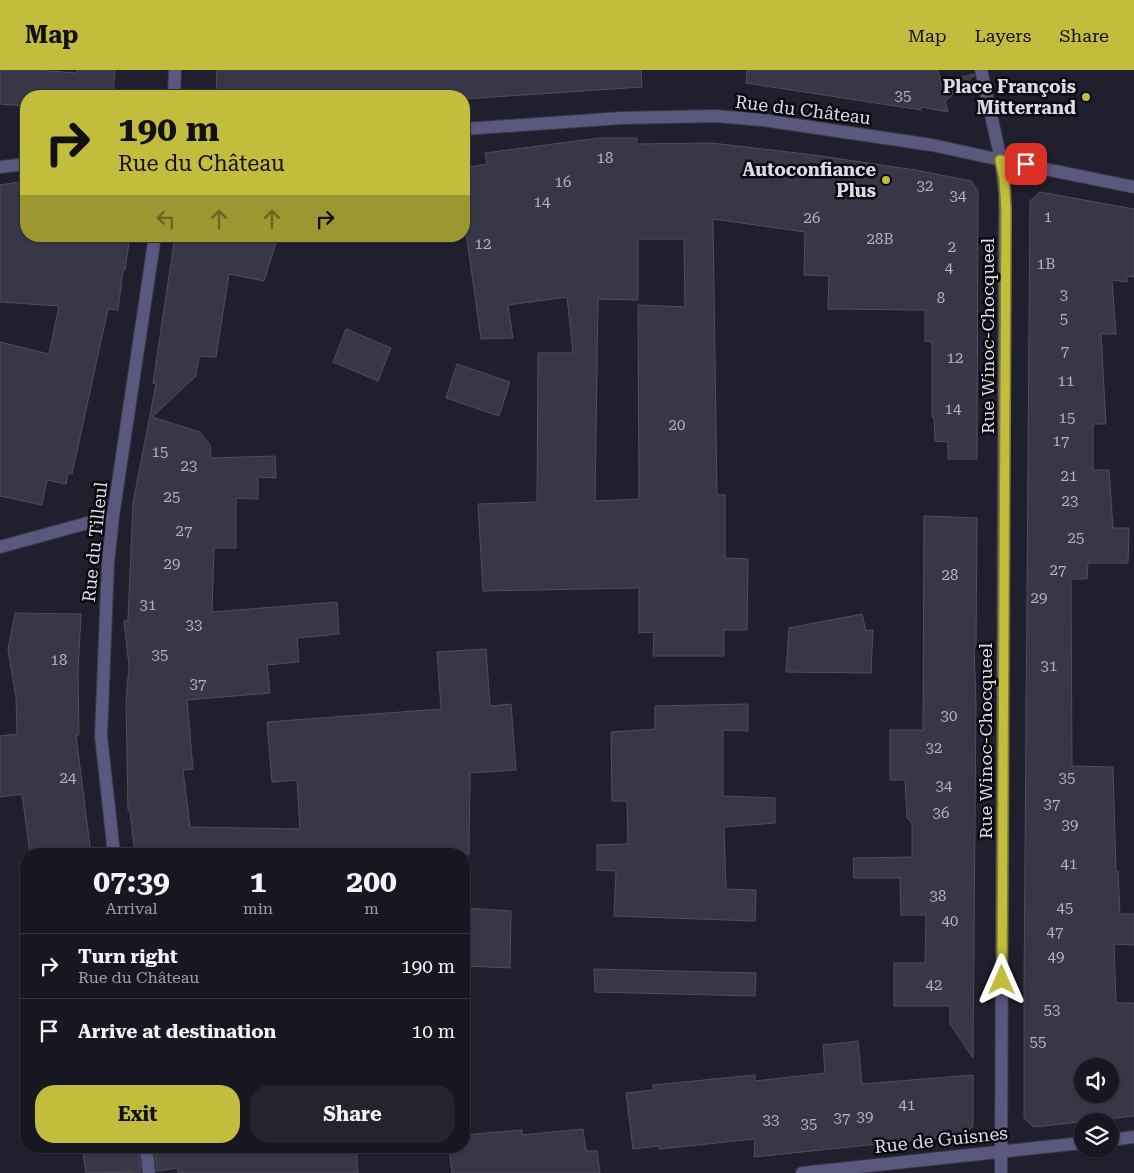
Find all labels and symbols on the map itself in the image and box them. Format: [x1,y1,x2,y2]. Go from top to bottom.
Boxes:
place label: Place François Mitterrand [943,76,1076,118]
house number: 35 [895,87,911,105]
street label: Rue du Château [734,91,872,128]
marker: Place François Mitterrand [1080,91,1092,103]
pin [1005,143,1047,185]
house number: 18 [597,149,613,167]
place label: Autoconfiance Plus [743,159,876,201]
house number: 16 [555,173,571,191]
marker: Autoconfiance Plus [880,174,892,186]
house number: 32 [917,177,933,195]
house number: 34 [950,187,967,205]
house number: 14 [534,193,551,211]
house number: 1 [1044,208,1052,226]
house number: 26 [804,209,820,227]
house number: 28B [867,230,893,248]
house number: 12 [475,235,491,253]
house number: 2 [948,238,956,256]
street label: Rue Winoc-Chocqueel [977,238,998,434]
house number: 1B [1037,255,1055,273]
house number: 4 [945,259,954,277]
house number: 3 [1060,286,1068,304]
house number: 8 [937,289,945,307]
house number: 5 [1060,310,1068,328]
house number: 7 [1061,342,1069,360]
house number: 12 [947,349,963,367]
house number: 11 [1058,372,1074,390]
house number: 14 [945,400,962,418]
house number: 15 [1059,409,1075,427]
house number: 20 [669,416,685,434]
house number: 17 [1053,432,1069,450]
house number: 15 [152,443,168,461]
house number: 23 [181,457,197,475]
house number: 21 [1061,467,1077,485]
street label: Rue du Tilleul [78,480,111,603]
house number: 25 [164,488,180,506]
house number: 23 [1062,492,1078,510]
house number: 27 [176,522,192,540]
house number: 25 [1068,529,1084,547]
house number: 29 [164,555,180,573]
house number: 27 [1050,561,1066,579]
house number: 28 [942,566,958,584]
house number: 29 [1031,589,1047,607]
house number: 31 [140,596,156,614]
house number: 33 [186,616,202,634]
street label: Rue Winoc-Chocqueel [975,643,996,839]
house number: 35 [152,646,168,664]
house number: 18 [51,651,67,669]
house number: 31 [1041,657,1057,675]
house number: 37 [190,675,206,693]
house number: 30 [941,707,957,725]
house number: 32 [926,739,942,757]
house number: 24 [60,769,77,787]
house number: 35 [1059,769,1075,787]
house number: 34 [936,777,953,795]
house number: 37 [1044,795,1060,813]
house number: 36 [933,804,949,822]
house number: 39 [1062,816,1078,834]
house number: 41 [1061,855,1077,873]
house number: 38 [930,887,946,905]
house number: 45 [1057,899,1073,917]
house number: 40 [942,912,958,930]
house number: 47 [1047,923,1063,941]
house number: 49 [1048,948,1064,966]
position arrow [975,953,1027,1005]
house number: 42 [926,976,942,994]
house number: 53 [1044,1001,1060,1019]
house number: 55 [1030,1033,1046,1051]
house number: 41 [899,1096,915,1114]
house number: 39 [857,1108,873,1126]
house number: 37 [834,1109,850,1127]
house number: 33 [763,1111,779,1129]
house number: 35 [801,1115,817,1133]
street label: Rue de Guisnes [873,1122,1009,1157]

